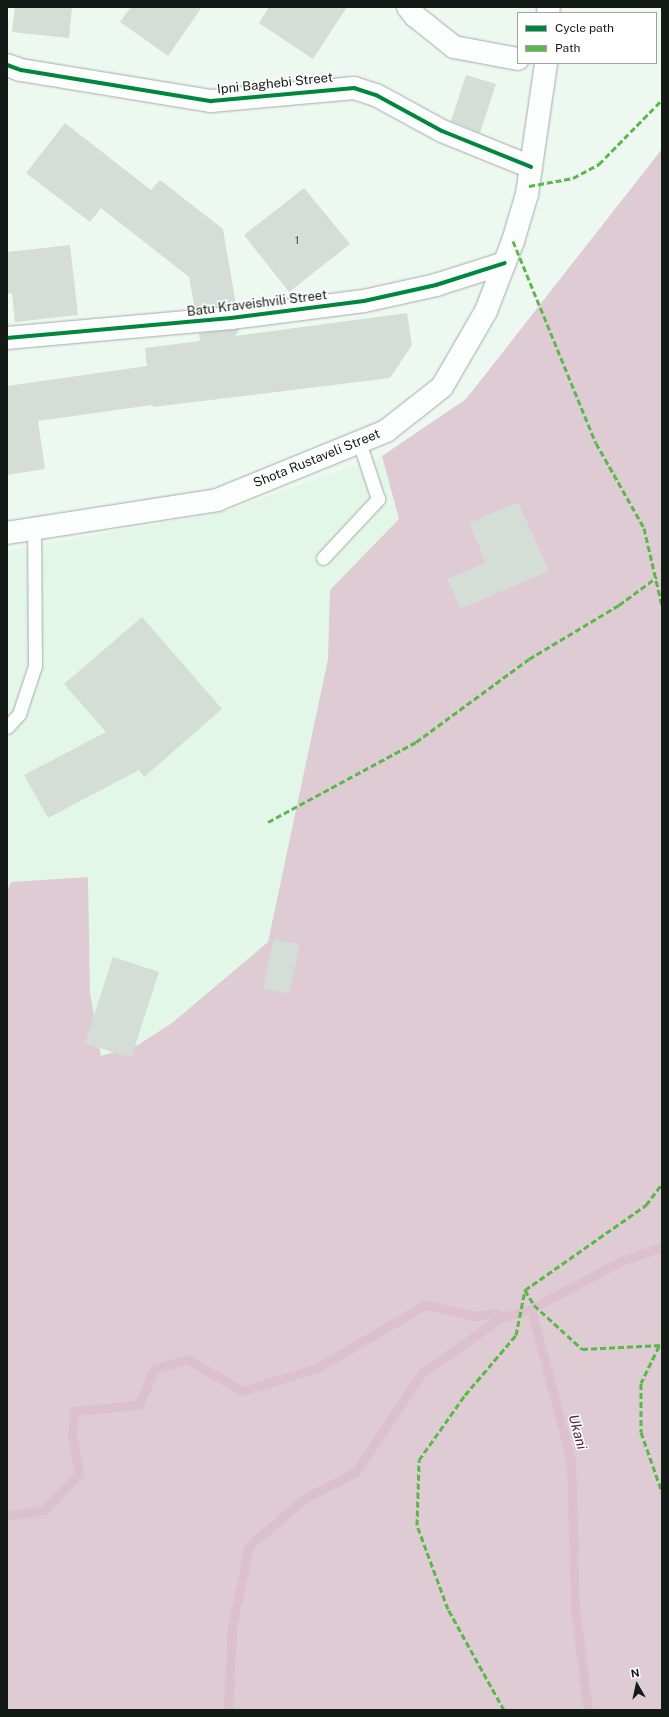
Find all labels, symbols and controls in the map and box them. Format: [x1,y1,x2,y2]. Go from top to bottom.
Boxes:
legend [517,12,657,64]
text: Cycle path [555,21,614,35]
text: Path [555,41,581,55]
street label: Ipni Baghebi Street [216,70,334,98]
house number: 1 [295,233,299,247]
street label: Batu Kraveishvili Street [186,288,328,320]
street label: Shota Rustaveli Street [251,426,383,492]
water label: Ukani [565,1413,591,1451]
north arrow [617,1665,657,1705]
text: N [630,1667,640,1680]

